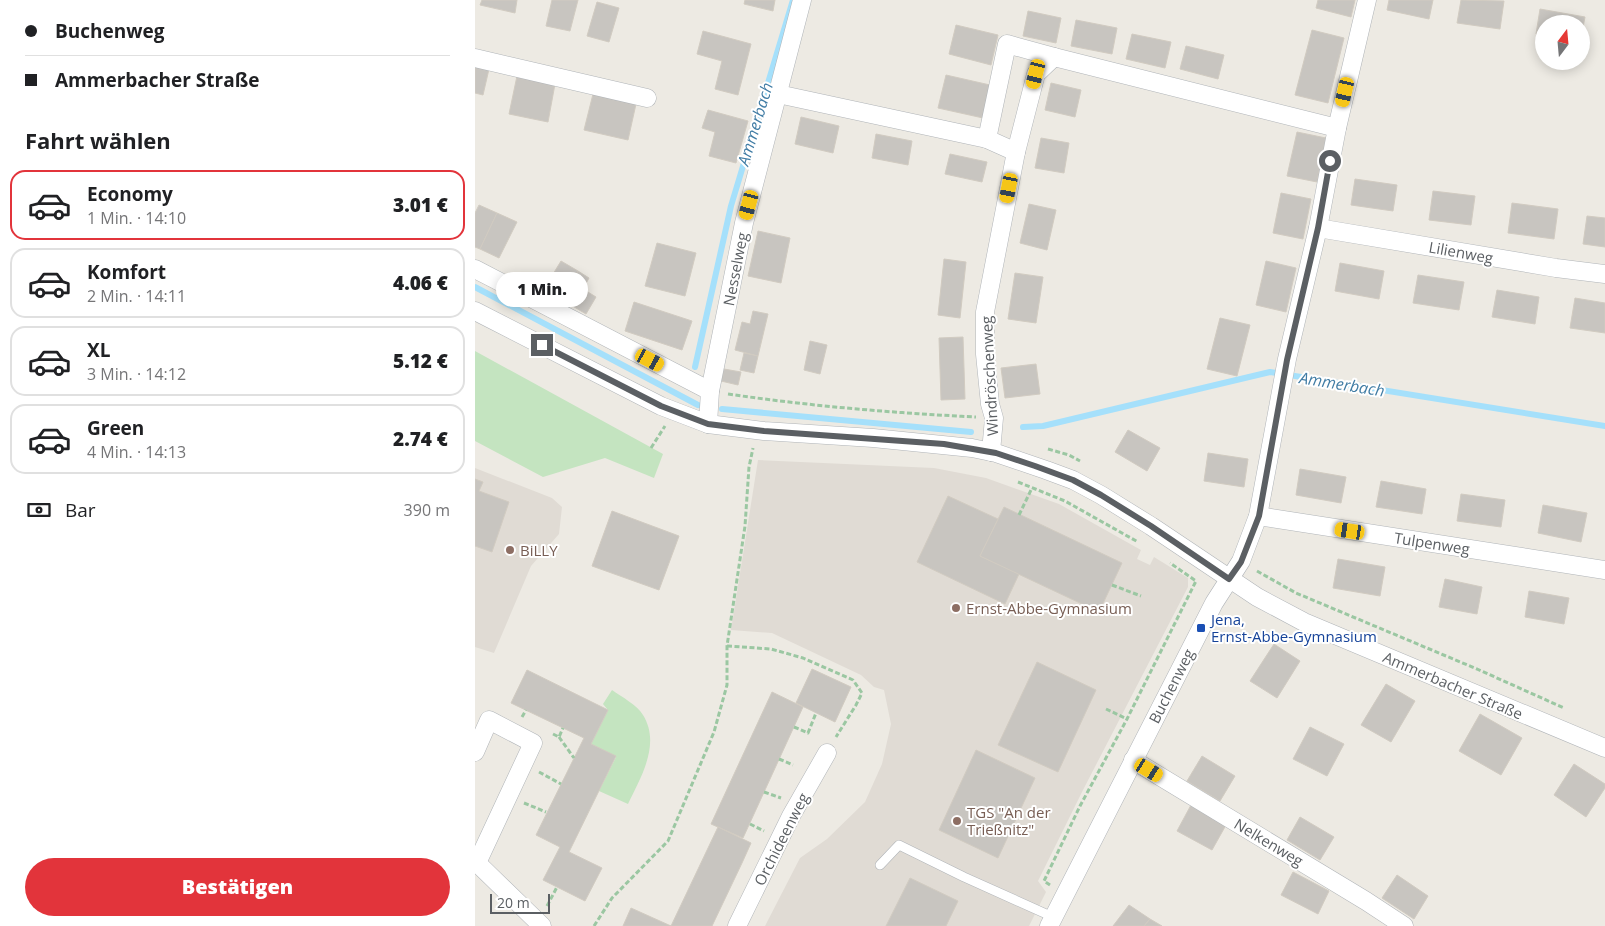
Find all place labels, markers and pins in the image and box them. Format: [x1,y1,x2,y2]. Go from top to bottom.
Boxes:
place label: BiLLY [520,540,558,560]
marker: BiLLY [504,544,516,556]
place label: Ernst-Abbe-Gymnasium [966,598,1132,618]
marker: Ernst-Abbe-Gymnasium [950,602,962,614]
place label: Jena, Ernst-Abbe-Gymnasium [1209,609,1377,646]
marker: Jena, Ernst-Abbe-Gymnasium [1195,622,1207,634]
place label: TGS "An der Trießnitz" [967,802,1051,839]
marker: TGS "An der Trießnitz" [951,815,963,827]

